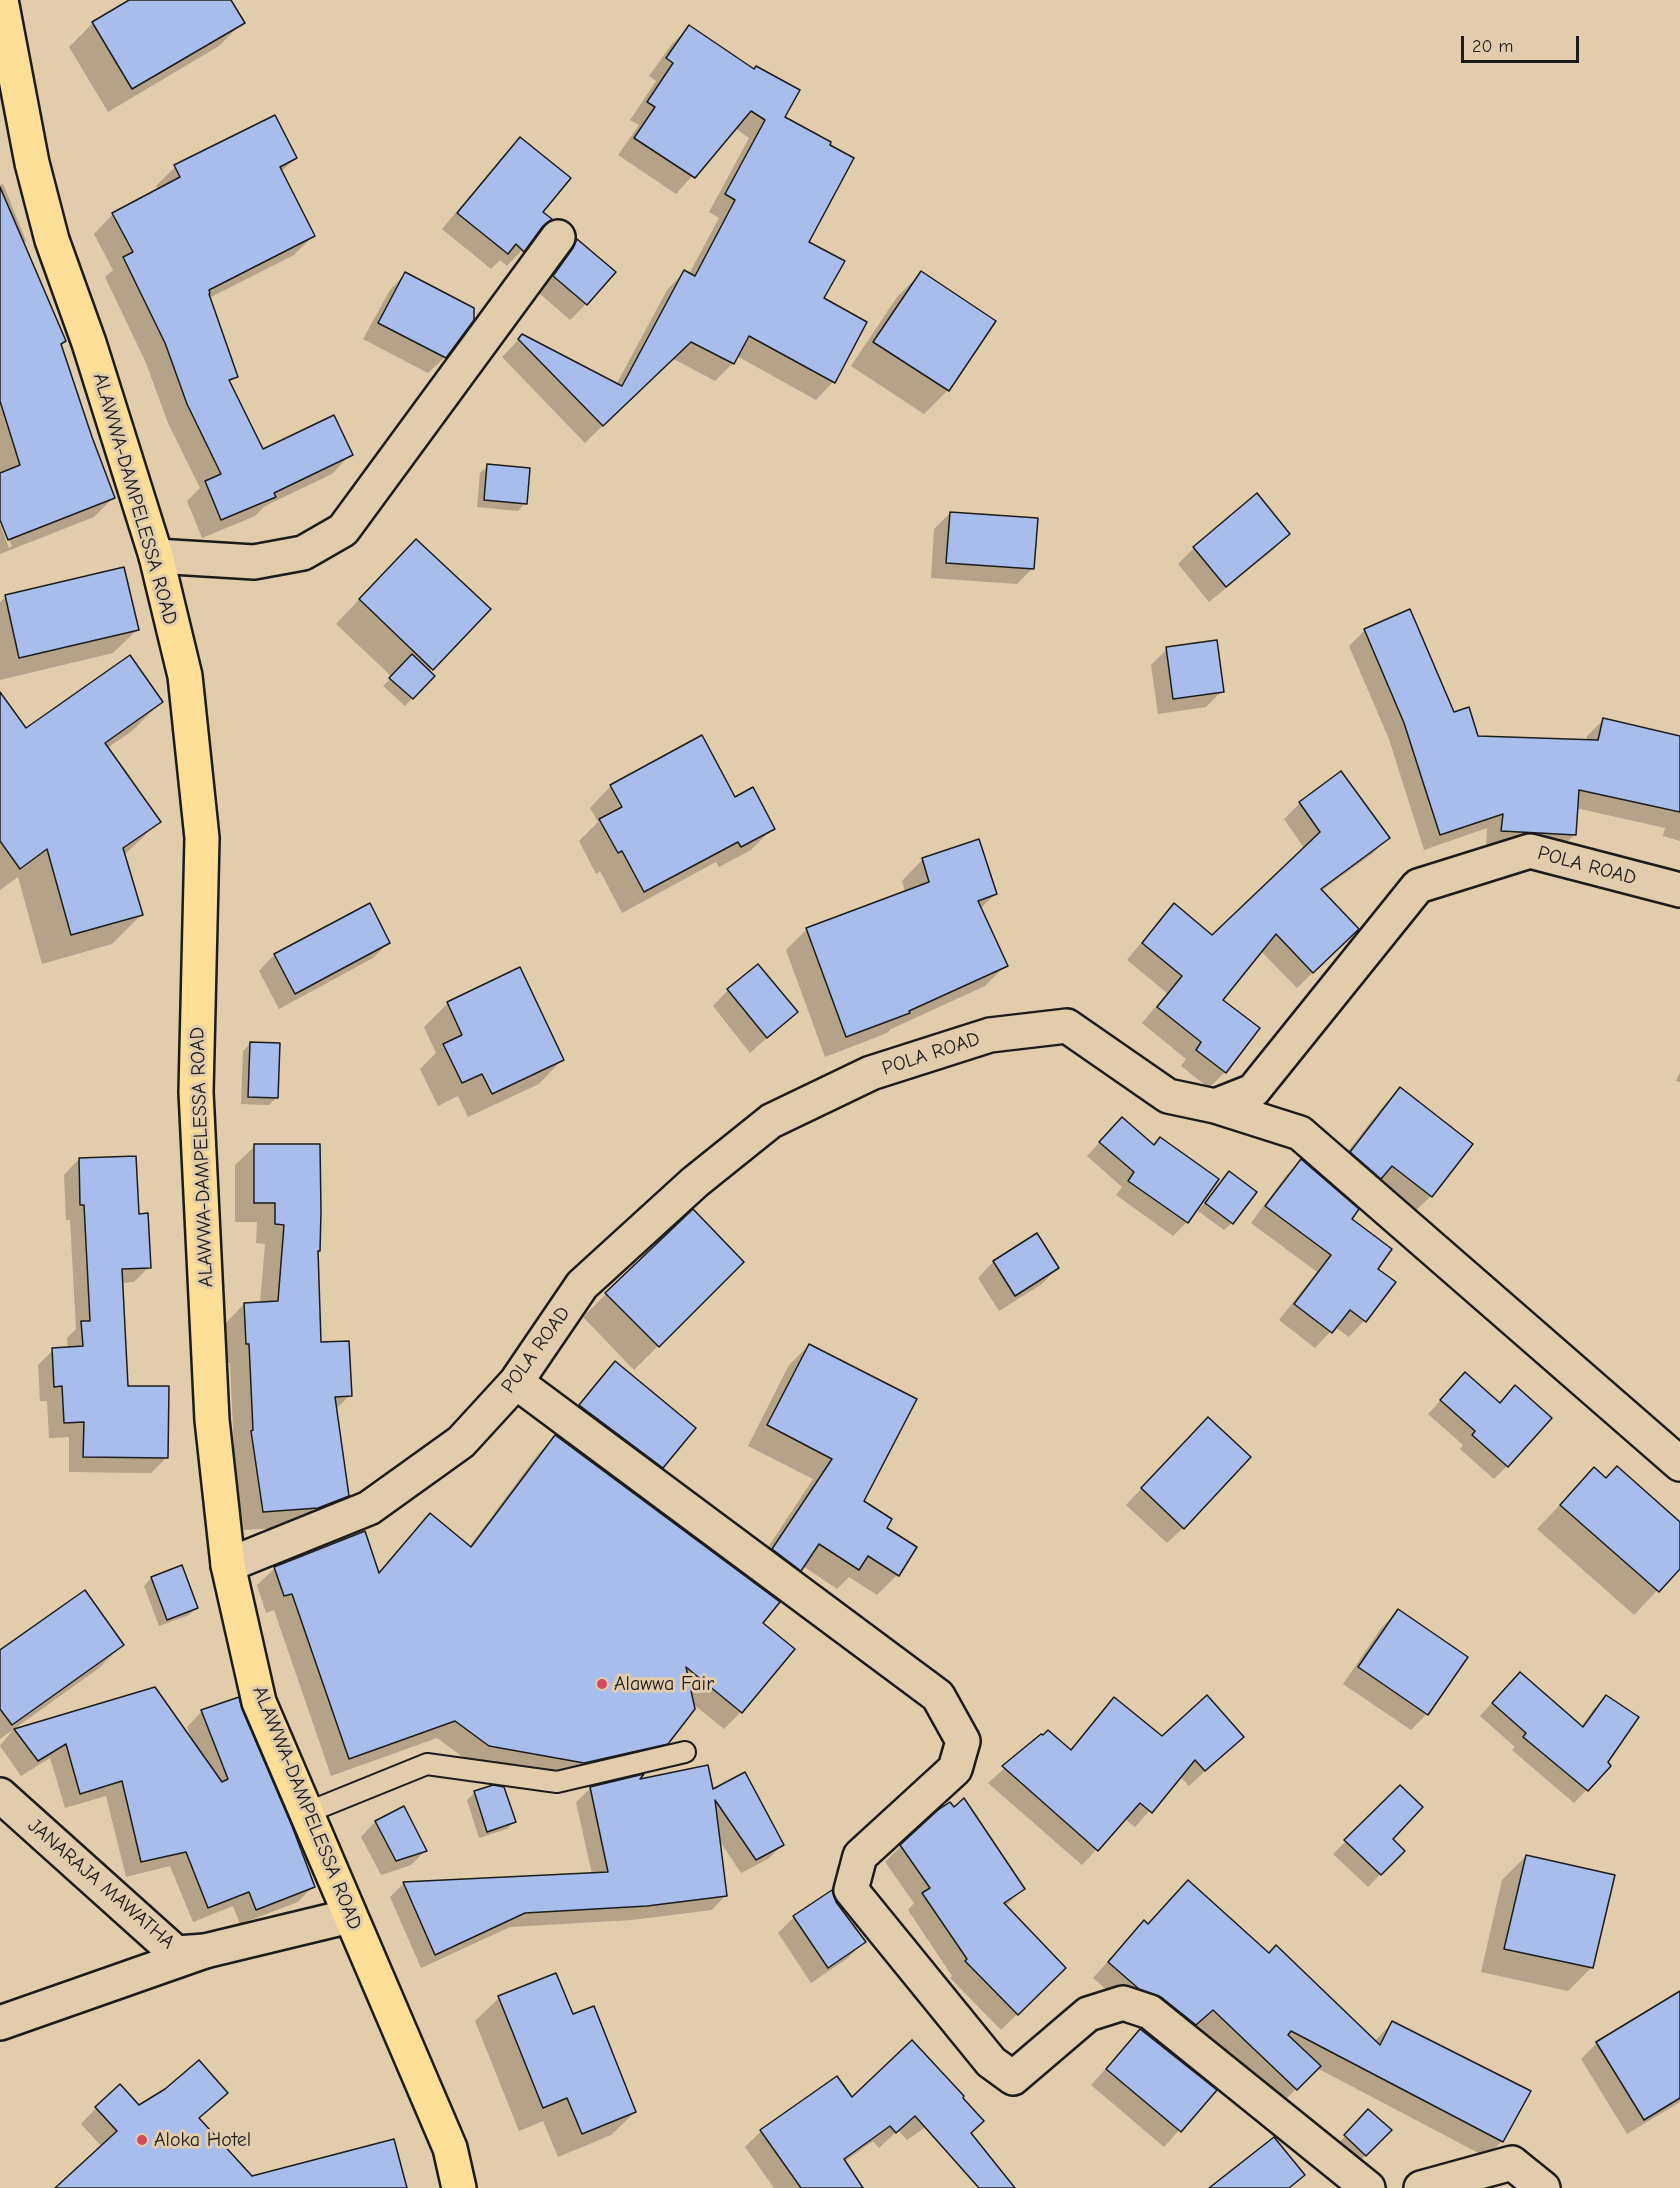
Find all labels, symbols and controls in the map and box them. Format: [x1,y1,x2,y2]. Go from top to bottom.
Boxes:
scale bar [1464,24,1582,62]
text: 20 m [1472,36,1513,57]
street label: ALAWWA-DAMPELESSA ROAD [88,370,182,628]
street label: POLA ROAD [1535,841,1639,891]
street label: ALAWWA-DAMPELESSA ROAD [185,1026,219,1288]
street label: POLA ROAD [879,1027,983,1081]
street label: POLA ROAD [497,1302,575,1398]
place label: Alawwa Fair [614,1672,714,1696]
marker: Alawwa Fair [595,1677,609,1691]
street label: ALAWWA-DAMPELESSA ROAD [247,1683,367,1933]
street label: JANARAJA MAWATHA [23,1814,179,1954]
place label: Aloka Hotel [154,2128,251,2152]
marker: Aloka Hotel [135,2133,149,2147]

